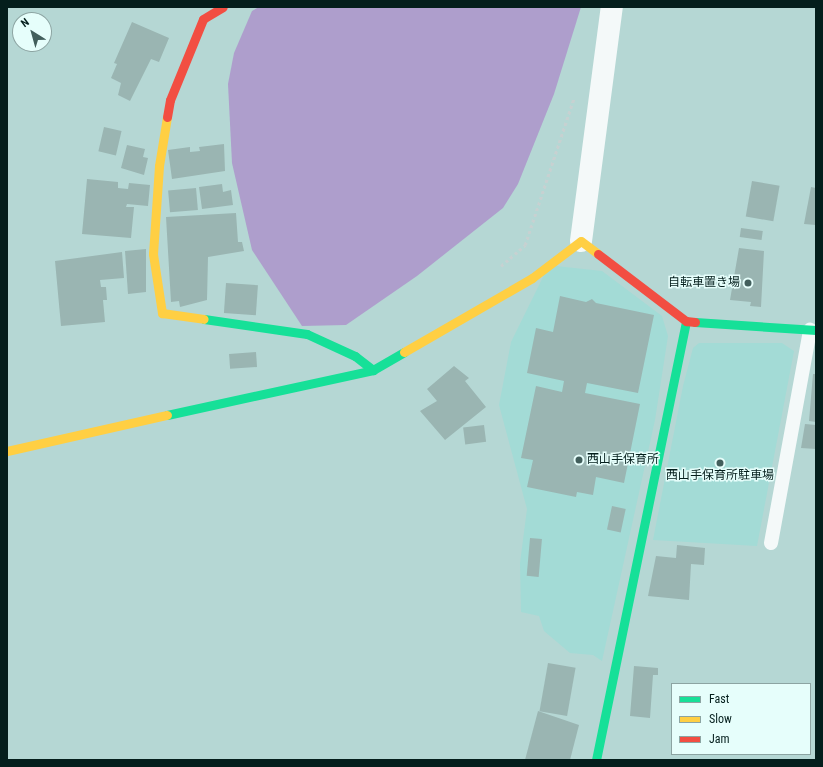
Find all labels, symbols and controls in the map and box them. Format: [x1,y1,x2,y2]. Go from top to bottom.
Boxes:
north arrow [12,12,52,52]
text: N [18,16,32,30]
place label: 自転車置き場 [668,276,740,290]
marker: 自転車置き場 [743,278,753,288]
place label: 西山手保育所 [587,453,659,467]
marker: 西山手保育所 [574,455,584,465]
marker: 西山手保育所駐車場 [715,458,725,468]
place label: 西山手保育所駐車場 [666,469,774,483]
legend [671,683,811,755]
text: Fast [709,692,729,706]
text: Slow [709,712,732,726]
text: Jam [709,732,730,746]

